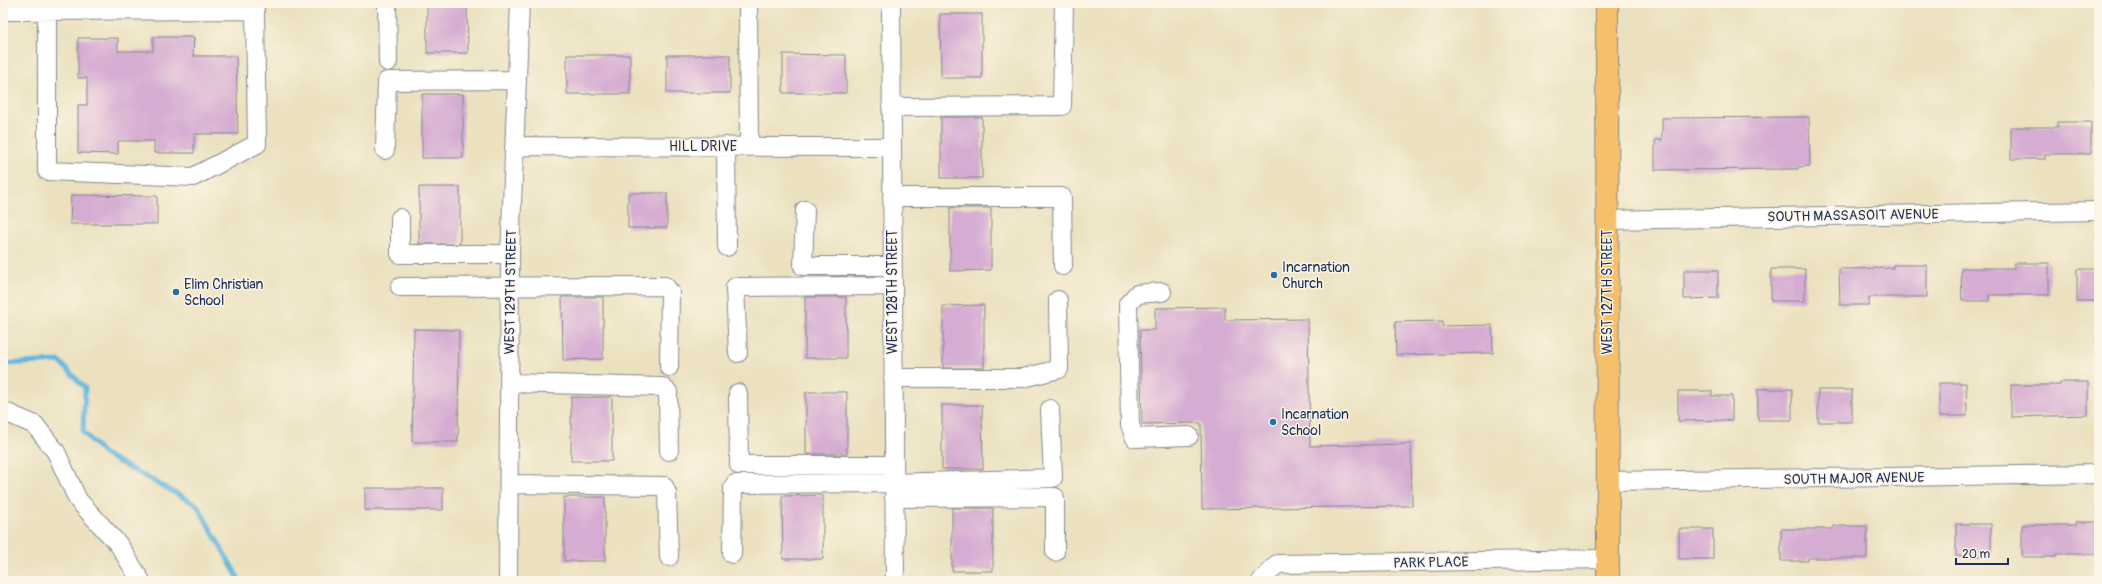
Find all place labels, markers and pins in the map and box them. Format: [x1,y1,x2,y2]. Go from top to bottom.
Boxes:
place label: Incarnation Church [1282,259,1350,292]
marker: Incarnation Church [1269,270,1279,280]
place label: Elim Christian School [184,276,263,309]
marker: Elim Christian School [171,287,181,297]
place label: Incarnation School [1281,406,1349,439]
marker: Incarnation School [1268,417,1278,427]

